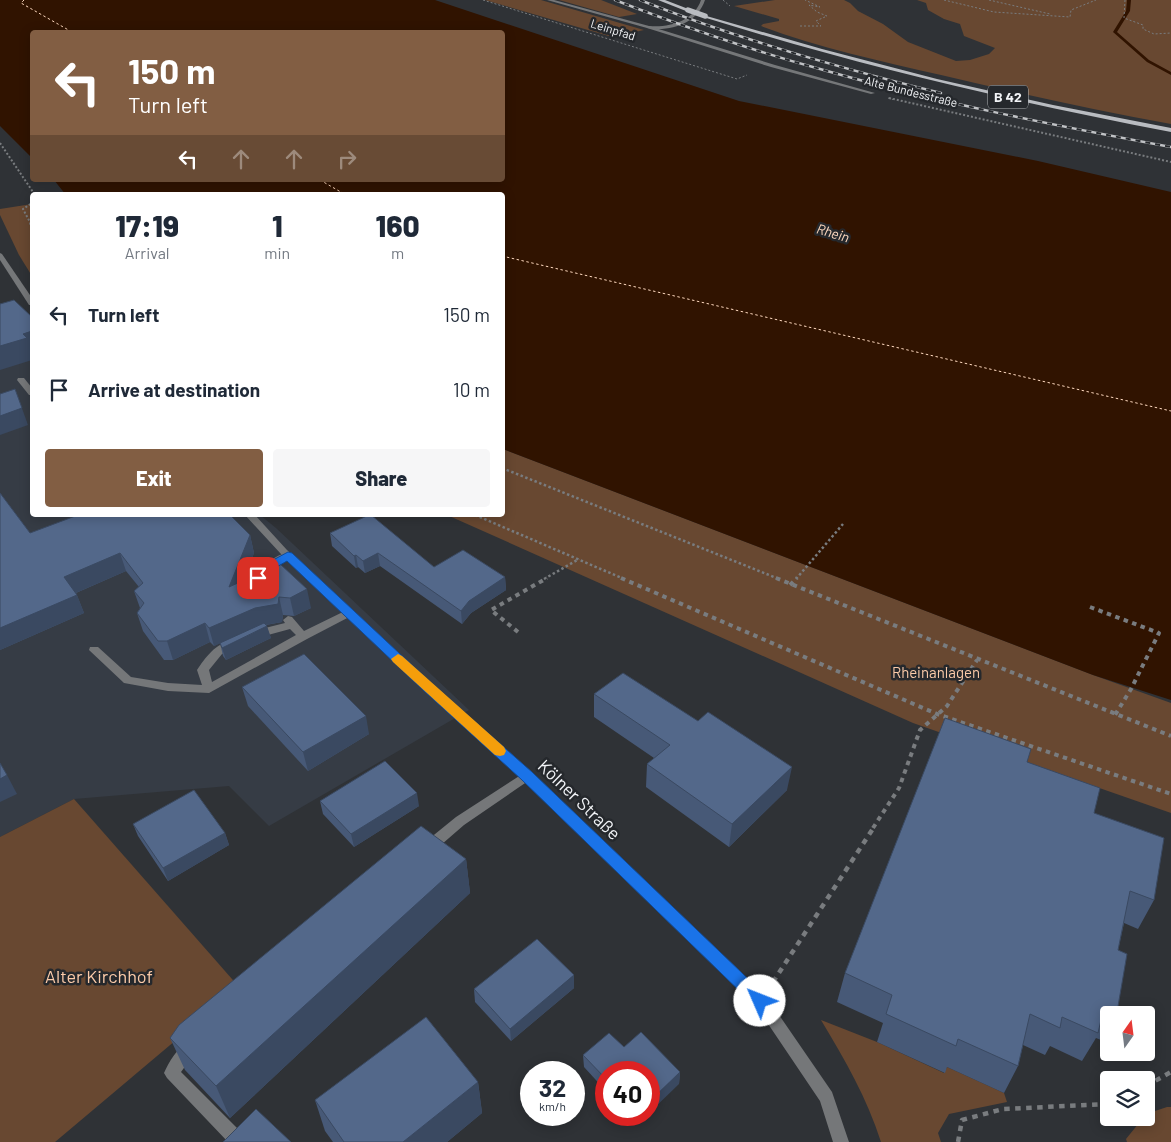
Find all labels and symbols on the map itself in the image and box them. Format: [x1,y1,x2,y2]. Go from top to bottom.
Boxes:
street label: Leinpfad [589,16,637,42]
street label: Alte Bundesstraße [863,73,959,109]
road number: B 42 [988,85,1028,108]
water label: Rhein [815,219,852,246]
pin [237,557,279,599]
park label: Rheinanlagen [892,663,980,681]
street label: Kölner Straße [534,754,626,844]
park label: Alter Kirchhof [45,965,153,987]
position arrow [733,974,785,1026]
north arrow [1100,1006,1155,1061]
speed limit sign: 40 [595,1061,660,1126]

